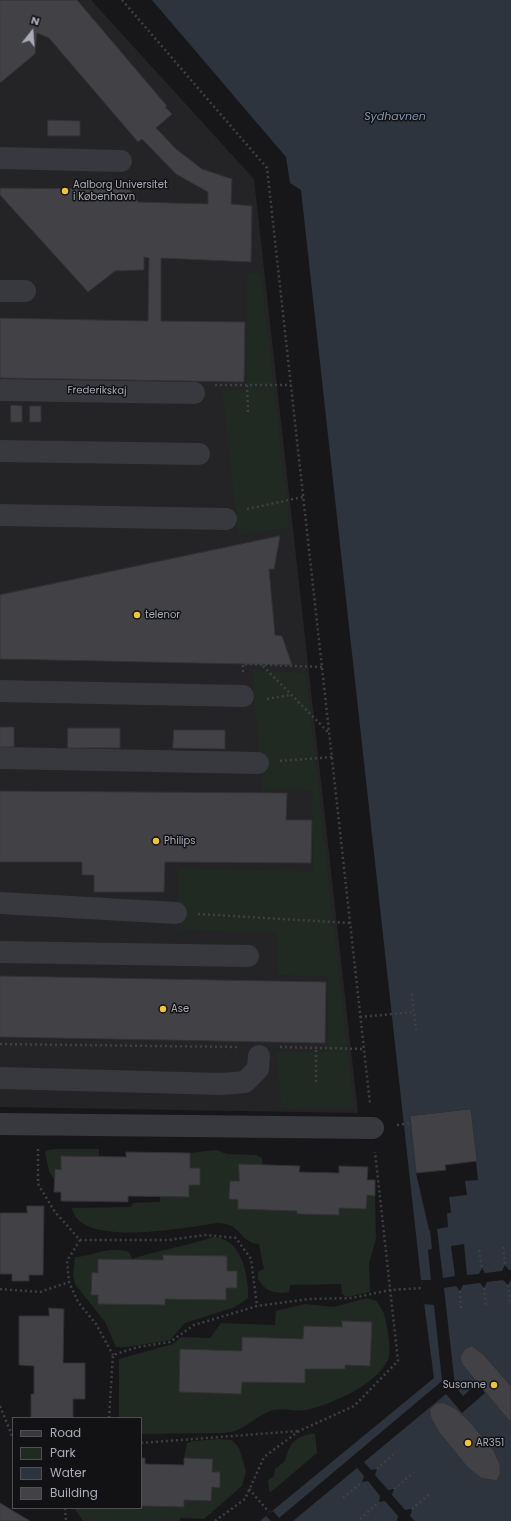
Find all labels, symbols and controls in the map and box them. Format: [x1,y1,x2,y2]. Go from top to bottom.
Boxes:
north arrow [12,12,52,52]
text: N [29,12,42,29]
water label: Sydhavnen [364,110,426,124]
place label: Aalborg Universitet i København [73,179,168,202]
marker: Aalborg Universitet i København [60,186,70,196]
street label: Frederikskaj [67,384,127,398]
place label: telenor [145,609,180,621]
marker: telenor [132,610,142,620]
place label: Philips [164,835,196,847]
marker: Philips [151,836,161,846]
place label: Ase [171,1003,189,1015]
marker: Ase [158,1004,168,1014]
place label: Susanne [443,1379,486,1391]
marker: Susanne [489,1380,499,1390]
legend [12,1417,142,1509]
text: Road [50,1424,81,1441]
place label: AR351 [476,1437,504,1449]
marker: AR351 [463,1438,473,1448]
text: Park [50,1444,76,1461]
text: Water [50,1464,86,1481]
text: Building [50,1484,98,1501]

